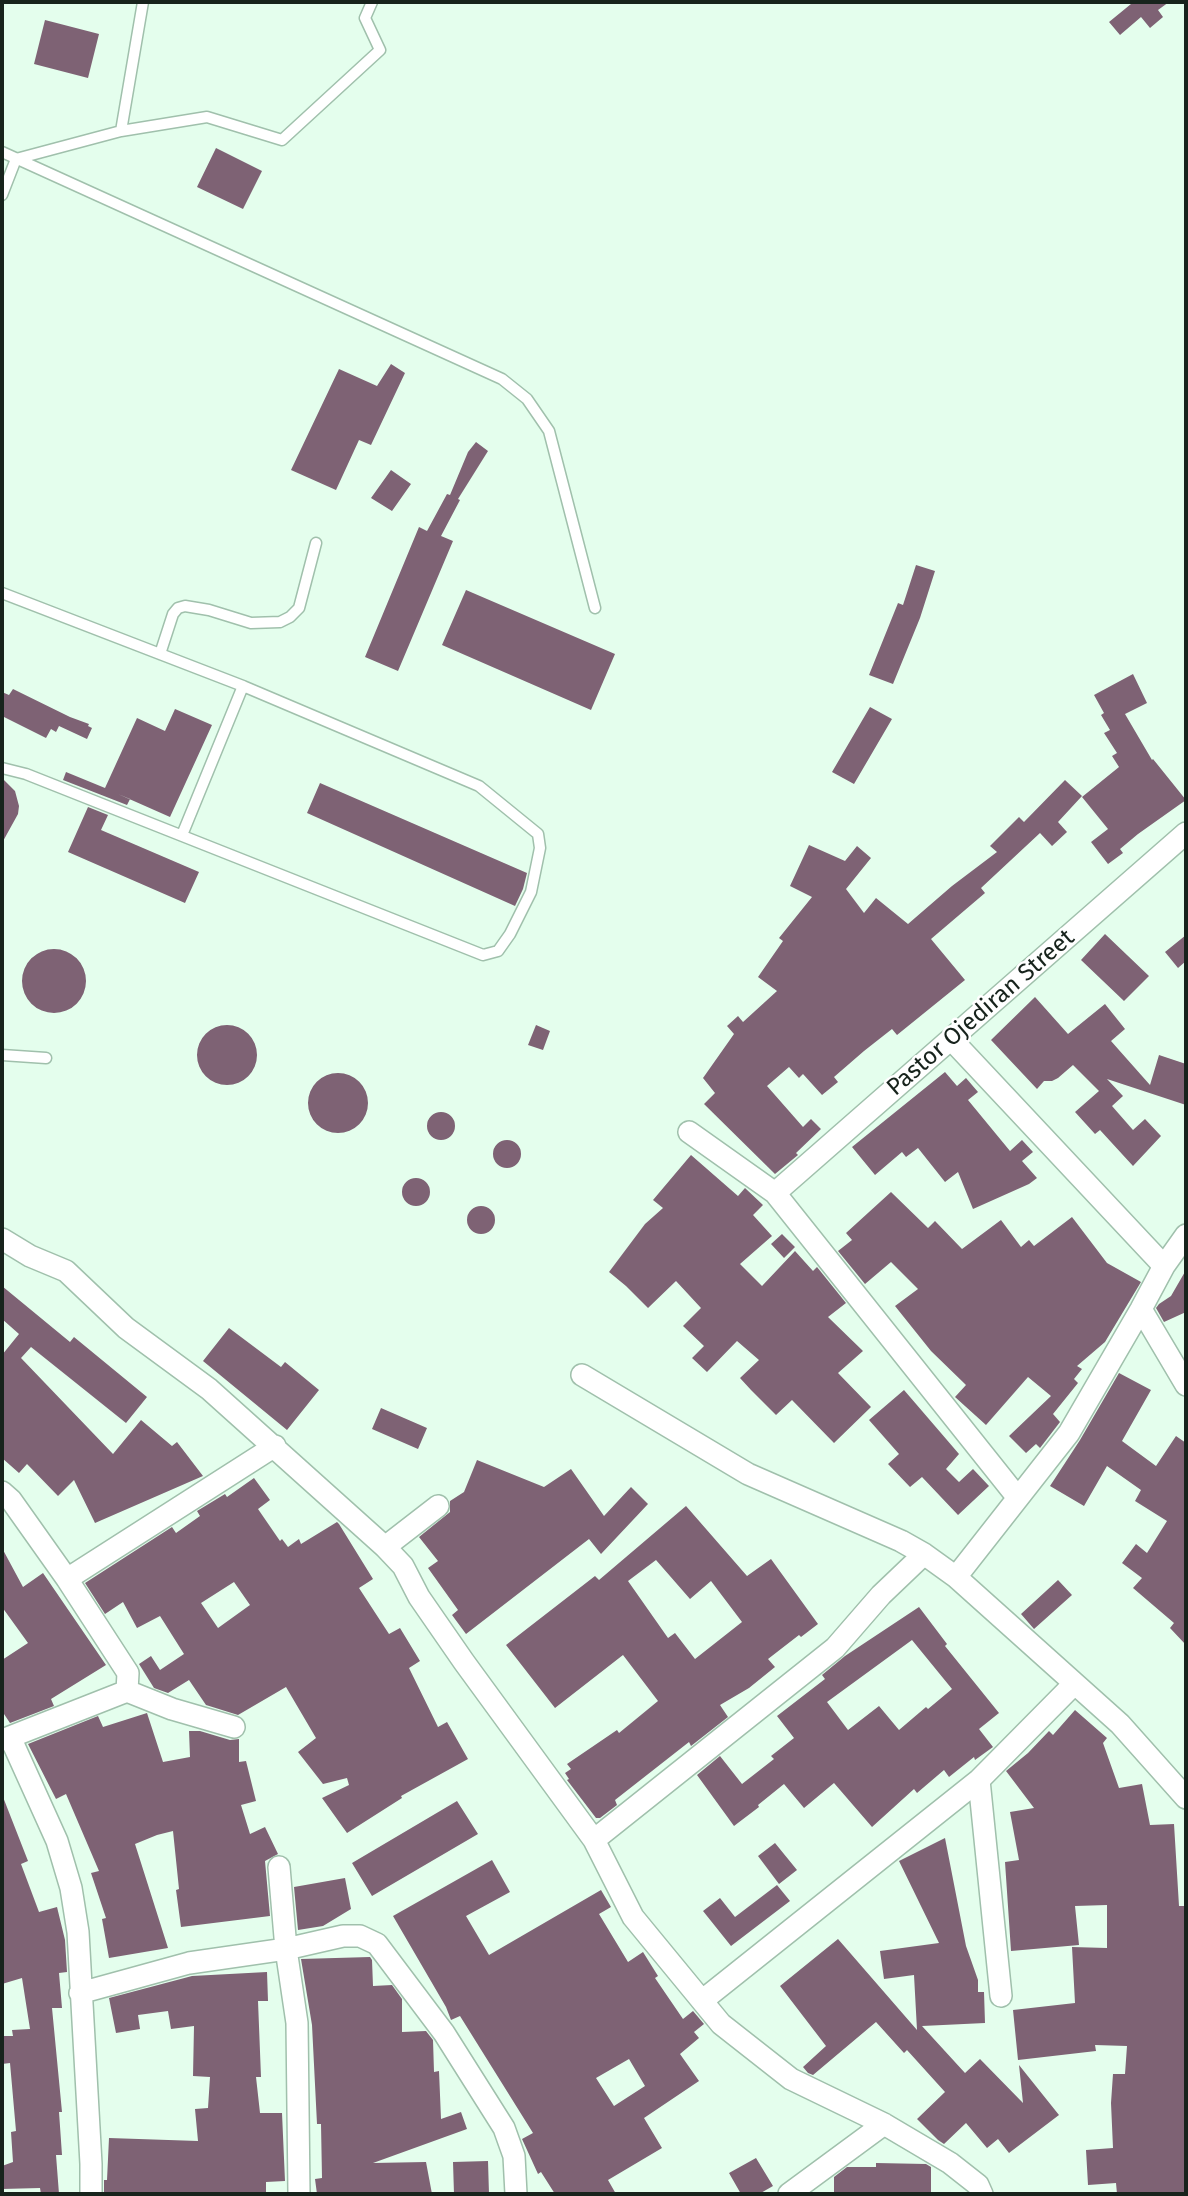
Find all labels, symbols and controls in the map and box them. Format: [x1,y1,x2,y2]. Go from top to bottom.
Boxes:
street label: Pastor Ojediran Street [881,924,1081,1102]

